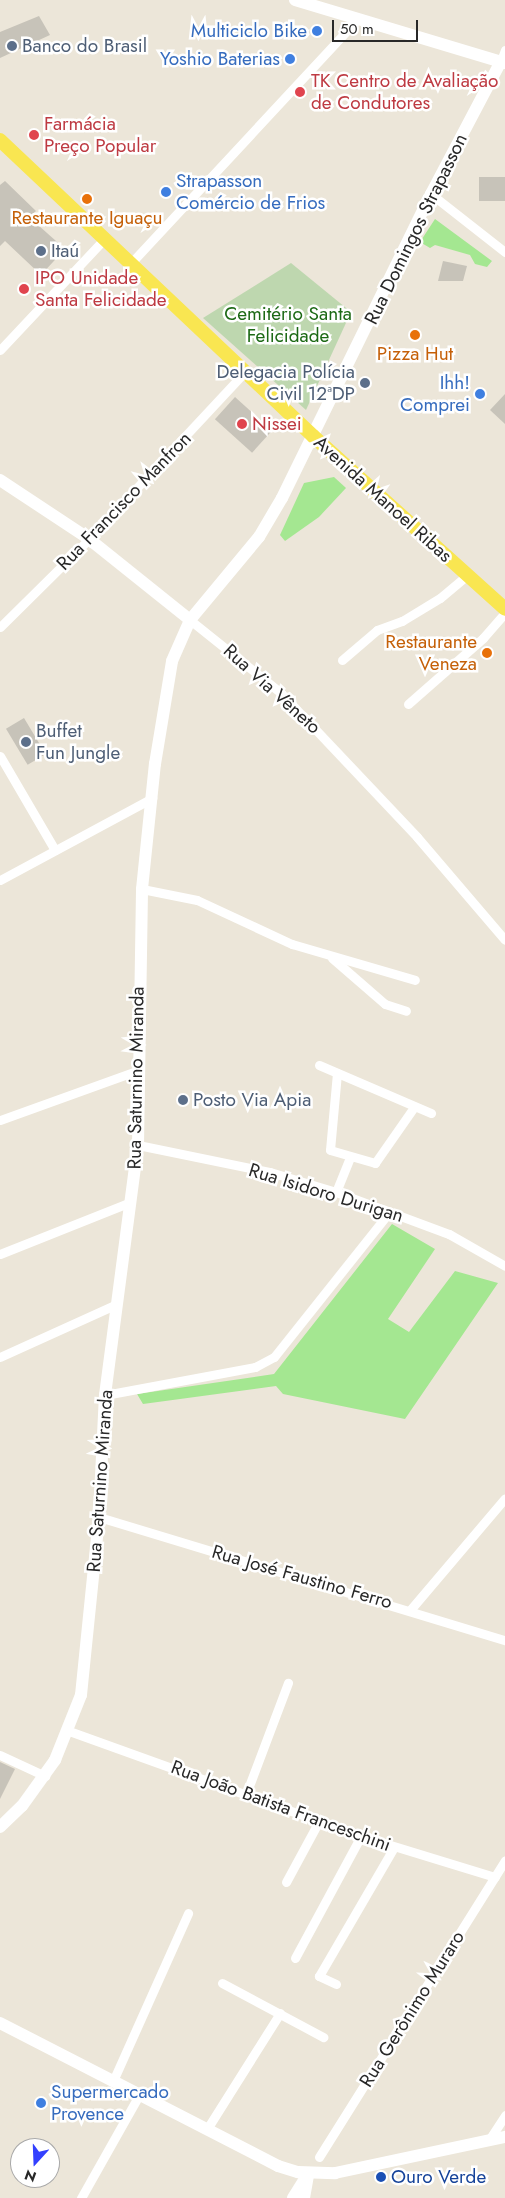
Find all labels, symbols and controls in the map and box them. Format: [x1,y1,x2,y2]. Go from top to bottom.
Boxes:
scale bar [335,10,421,42]
text: 50 m [340,18,374,40]
place label: Multiciclo Bike [191,20,307,42]
marker: Multiciclo Bike [311,25,323,37]
place label: Banco do Brasil [22,35,147,57]
marker: Banco do Brasil [6,40,18,52]
place label: Yoshio Baterias [160,48,280,70]
marker: Yoshio Baterias [284,53,296,65]
place label: TK Centro de Avaliação de Condutores [311,70,498,114]
marker: TK Centro de Avaliação de Condutores [293,85,307,99]
place label: Farmácia Preço Popular [44,113,156,157]
marker: Farmácia Preço Popular [28,129,40,141]
street label: Rua Domingos Strapasson [360,130,472,328]
place label: Strapasson Comércio de Frios [176,170,325,214]
marker: Strapasson Comércio de Frios [160,186,172,198]
marker: Restaurante Iguaçu [81,193,93,205]
place label: Restaurante Iguaçu [11,207,163,229]
place label: Itaú [51,240,79,262]
marker: Itaú [35,245,47,257]
place label: IPO Unidade Santa Felicidade [35,267,167,311]
marker: IPO Unidade Santa Felicidade [17,282,31,296]
park label: Cemitério Santa Felicidade [224,303,352,347]
marker: Pizza Hut [409,329,421,341]
place label: Pizza Hut [377,343,453,365]
place label: Delegacia Polícia Civil 12ªDP [217,361,355,405]
place label: Ihh! Comprei [400,372,470,416]
marker: Delegacia Polícia Civil 12ªDP [359,377,371,389]
marker: Ihh! Comprei [474,388,486,400]
place label: Nissei [252,413,302,435]
marker: Nissei [236,418,248,430]
street label: Rua Francisco Manfron [52,427,196,575]
street label: Avenida Manoel Ribas [309,431,457,567]
place label: Restaurante Veneza [385,631,477,675]
street label: Rua Via Vêneto [219,639,325,739]
marker: Restaurante Veneza [481,647,493,659]
place label: Buffet Fun Jungle [36,720,120,764]
marker: Buffet Fun Jungle [20,736,32,748]
street label: Rua Saturnino Miranda [123,986,149,1170]
place label: Posto Via Apia [193,1089,311,1111]
marker: Posto Via Apia [177,1094,189,1106]
street label: Rua Isidoro Durigan [246,1159,406,1227]
street label: Rua Saturnino Miranda [82,1389,118,1573]
street label: Rua José Faustino Ferro [209,1540,395,1614]
street label: Rua João Batista Franceschini [168,1756,394,1856]
street label: Rua Gerônimo Muraro [355,1927,469,2091]
place label: Supermercado Provence [51,2081,169,2125]
marker: Supermercado Provence [35,2097,47,2109]
north arrow [10,2138,60,2188]
text: N [22,2165,39,2187]
place label: Ouro Verde [391,2166,486,2188]
marker: Ouro Verde [375,2171,387,2183]

